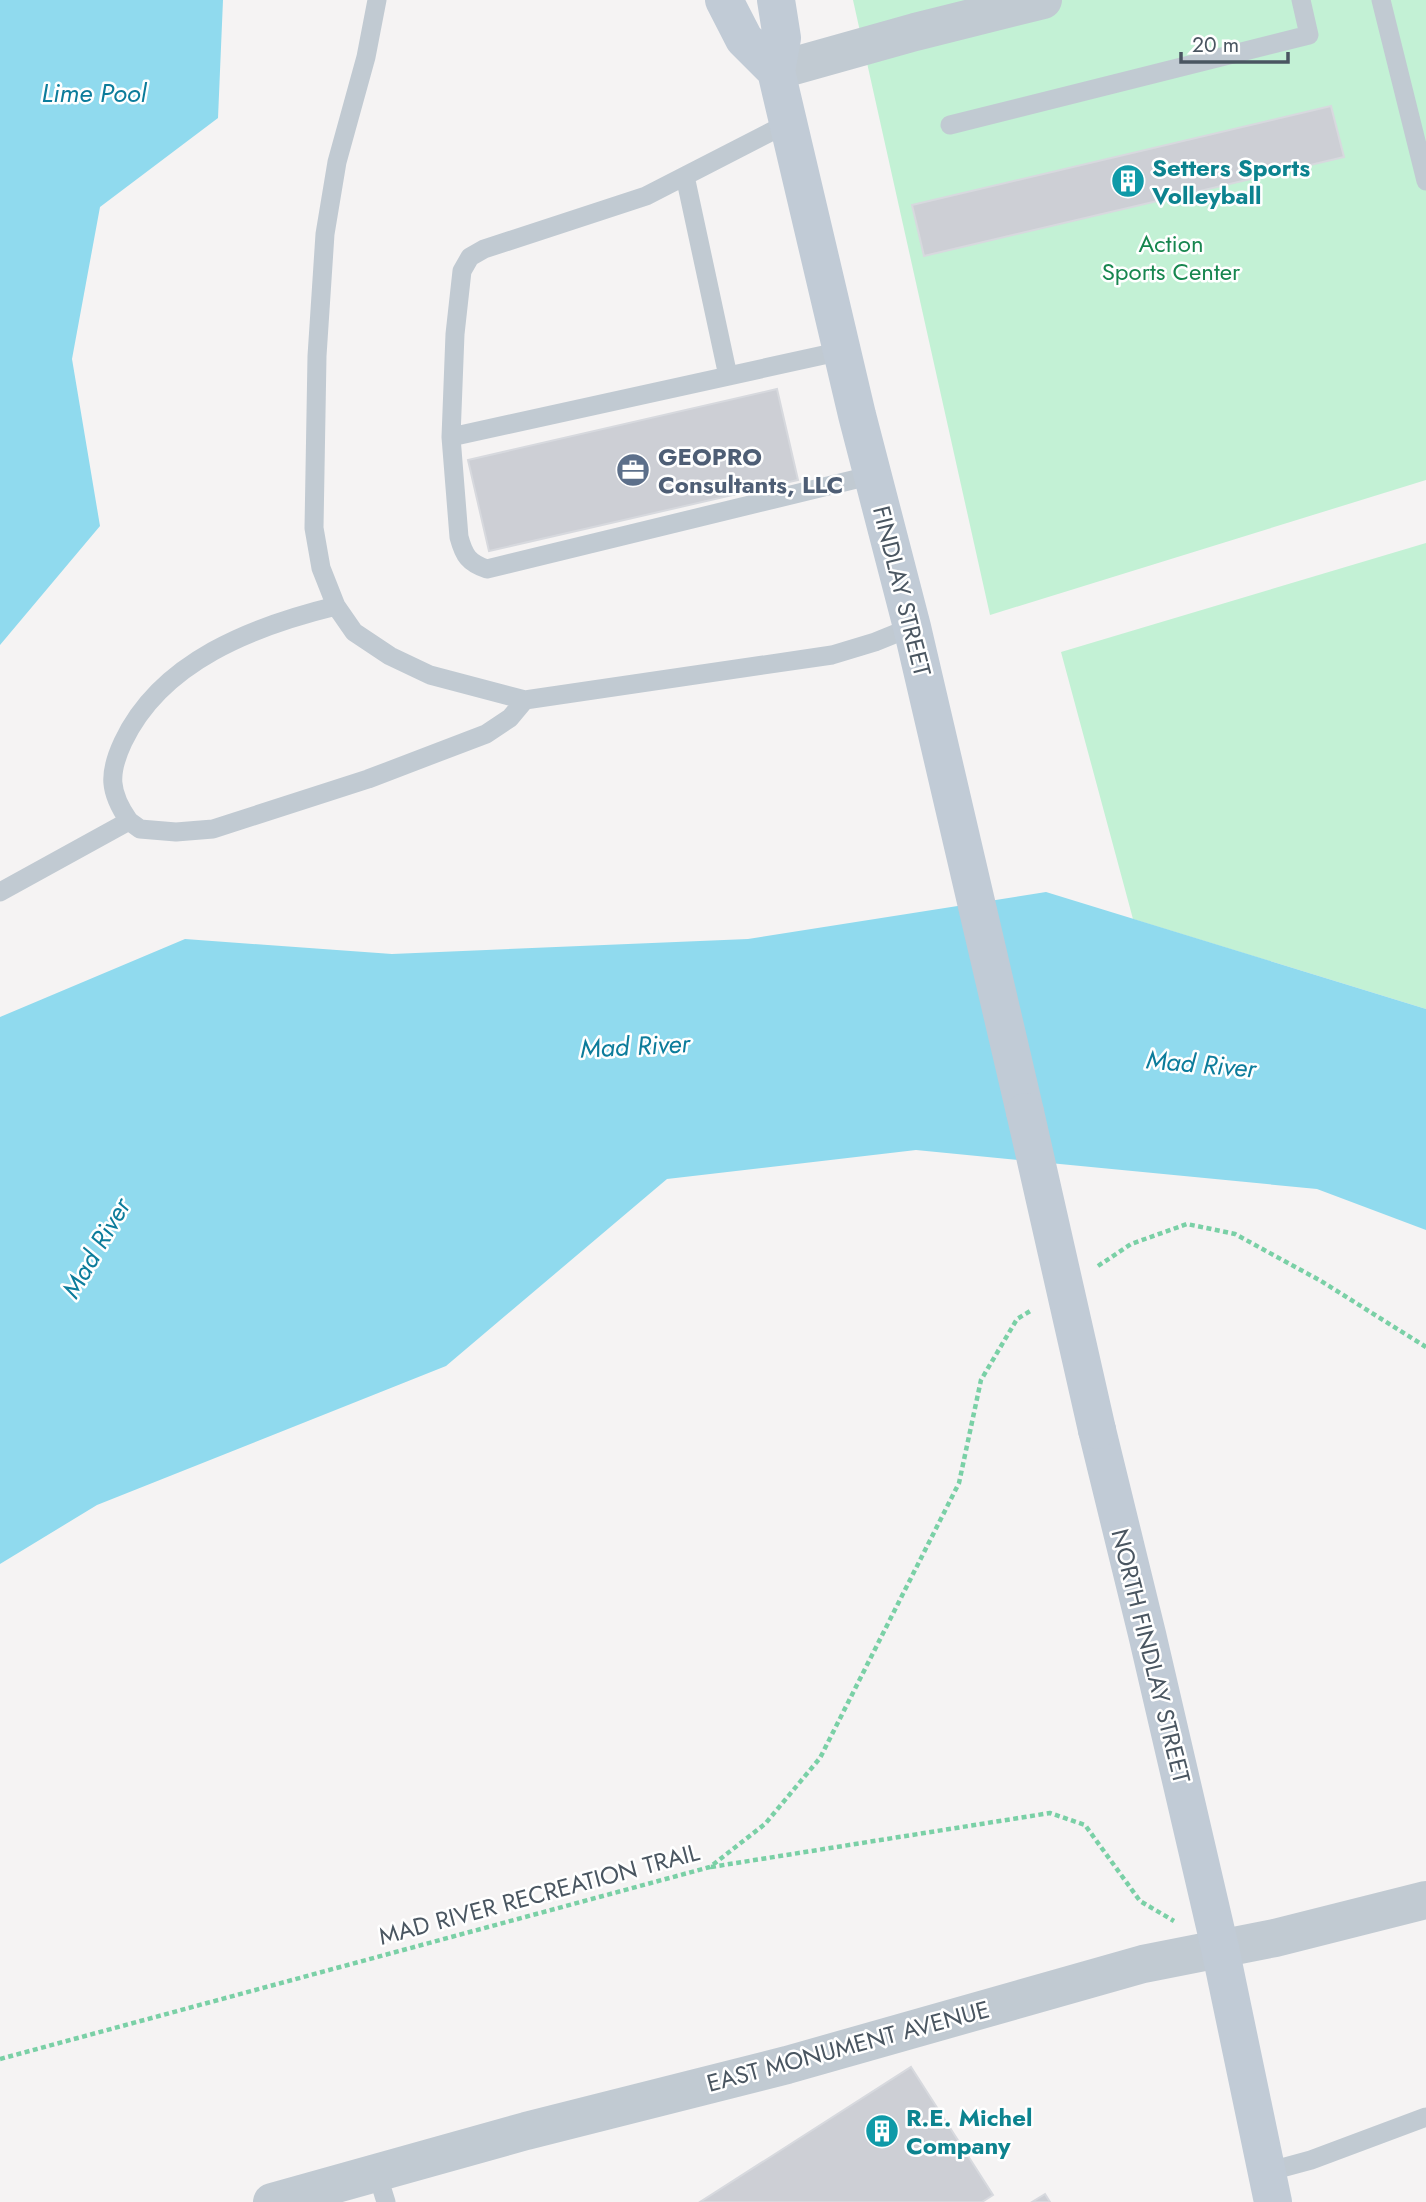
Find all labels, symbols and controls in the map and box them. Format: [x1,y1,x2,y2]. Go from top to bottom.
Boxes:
scale bar [1181,21,1288,65]
text: 20 m [1192,30,1239,60]
water label: Lime Pool [42,74,148,112]
place label: Setters Sports Volleyball [1151,150,1310,213]
building icon: Setters Sports Volleyball [1109,162,1147,200]
park label: Action Sports Center [1102,226,1241,289]
place label: GEOPRO Consultants, LLC [658,439,843,502]
office icon: GEOPRO Consultants, LLC [614,451,652,489]
street label: FINDLAY STREET [864,502,940,680]
water label: Mad River [579,1024,692,1068]
water label: Mad River [1145,1040,1259,1088]
water label: Mad River [52,1190,141,1305]
street label: NORTH FINDLAY STREET [1102,1525,1200,1787]
street label: MAD RIVER RECREATION TRAIL [375,1834,703,1954]
street label: EAST MONUMENT AVENUE [703,1991,993,2101]
place label: R.E. Michel Company [906,2100,1032,2163]
building icon: R.E. Michel Company [863,2112,901,2150]

